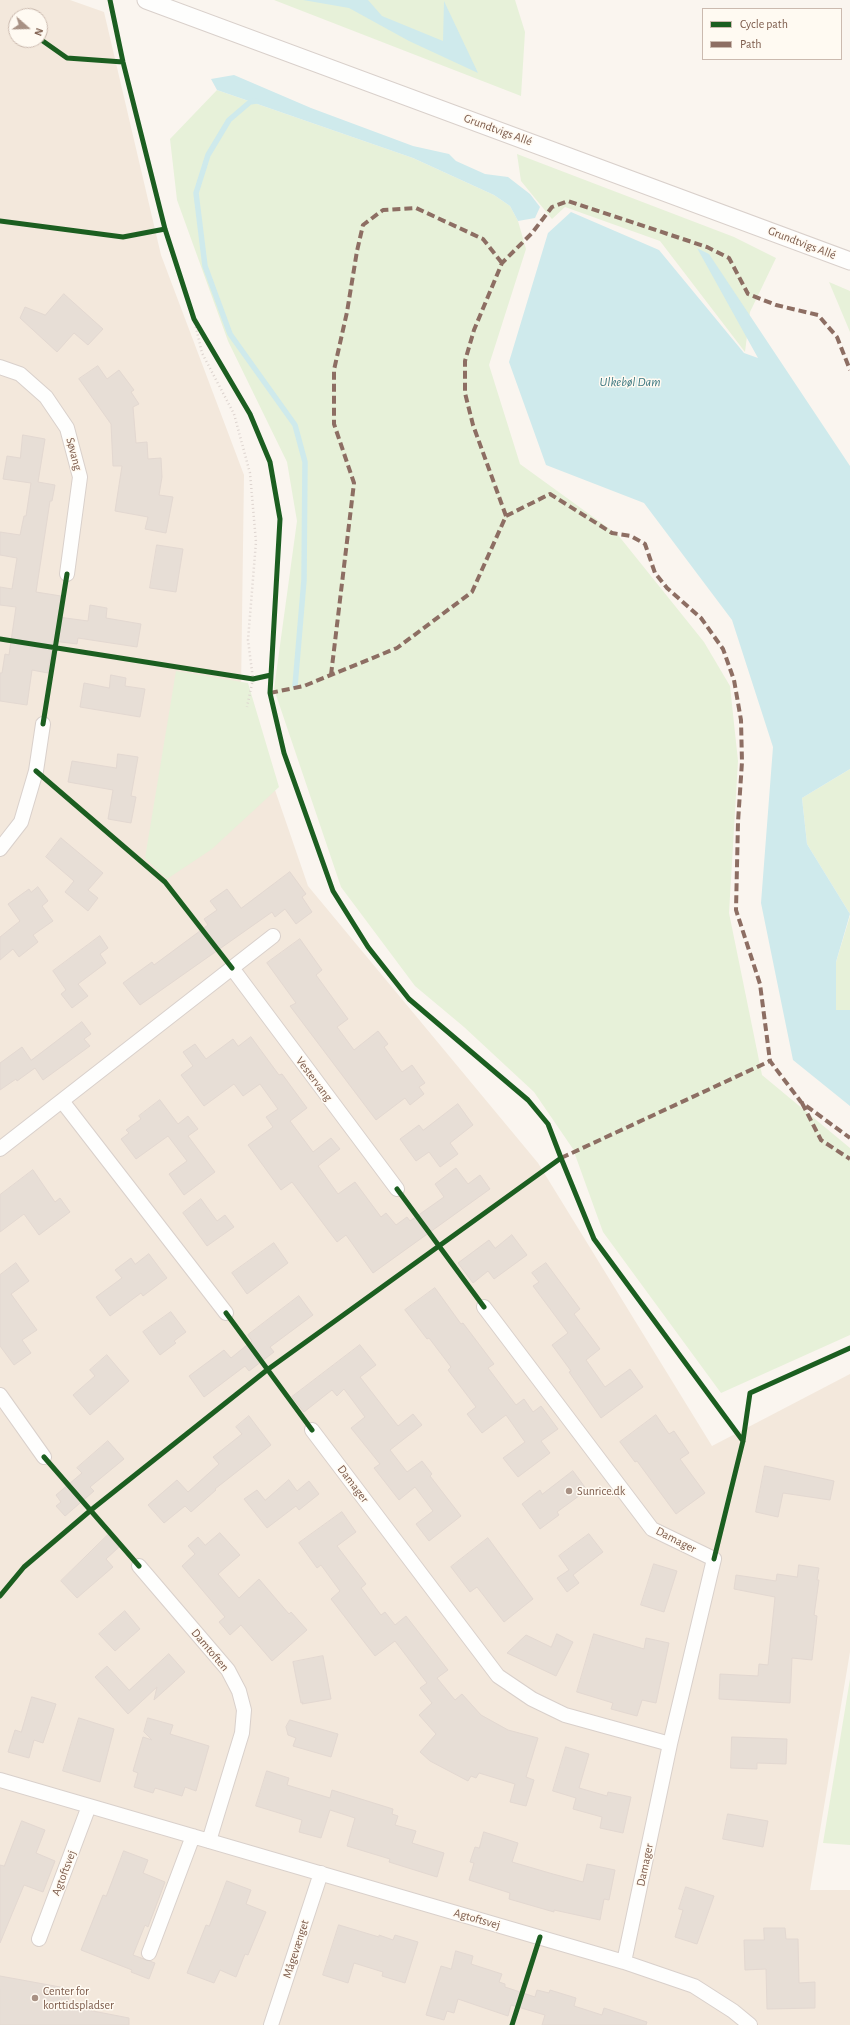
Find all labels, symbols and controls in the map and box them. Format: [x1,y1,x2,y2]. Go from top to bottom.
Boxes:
north arrow [8,8,48,48]
legend [702,8,842,60]
text: Cycle path [740,18,788,30]
text: N [32,26,45,37]
text: Path [740,38,762,50]
street label: Grundtvigs Allé [462,111,534,149]
street label: Grundtvigs Allé [766,223,838,263]
water label: Ulkebøl Dam [599,374,661,390]
street label: Søvang [63,436,85,472]
street label: Vestervang [293,1054,335,1104]
street label: Damager [334,1462,372,1506]
place label: Sunrice.dk [577,1484,625,1498]
marker: Sunrice.dk [564,1486,574,1496]
street label: Damager [653,1524,699,1556]
street label: Damtoften [188,1626,232,1674]
street label: Damager [633,1842,657,1888]
street label: Agtoftsvej [49,1848,79,1898]
street label: Agtoftsvej [452,1906,502,1932]
street label: Mågevænget [280,1918,312,1980]
place label: Center for korttidspladser [43,1984,114,2012]
marker: Center for korttidspladser [30,1993,40,2003]

